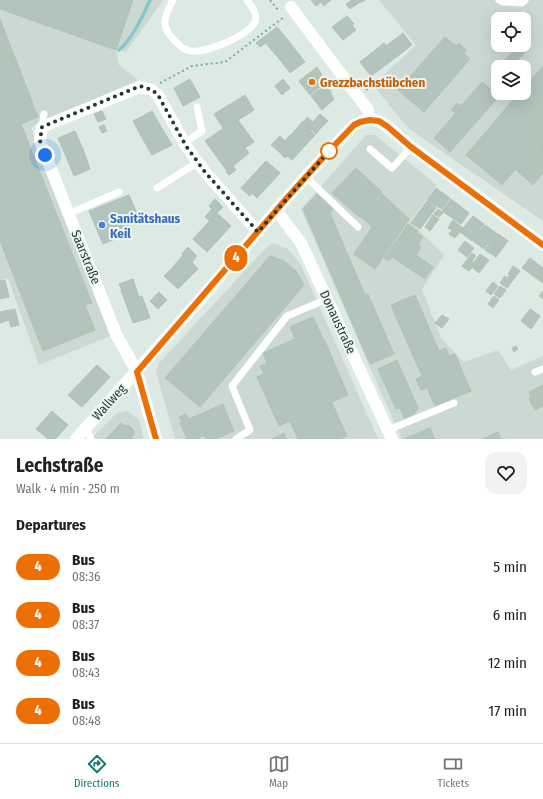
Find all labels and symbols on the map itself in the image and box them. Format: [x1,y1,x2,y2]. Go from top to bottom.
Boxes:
place label: Grezzbachstübchen [320,75,425,90]
marker: Grezzbachstübchen [307,77,317,87]
unlabelled marker [320,142,338,160]
your location [35,145,55,165]
place label: Sanitätshaus Keil [110,211,181,241]
marker: Sanitätshaus Keil [97,220,107,230]
street label: Saarstraße [68,228,104,286]
line badge: 4 [223,245,249,271]
street label: Donaustraße [317,288,359,356]
street label: Wallweg [89,380,130,423]

